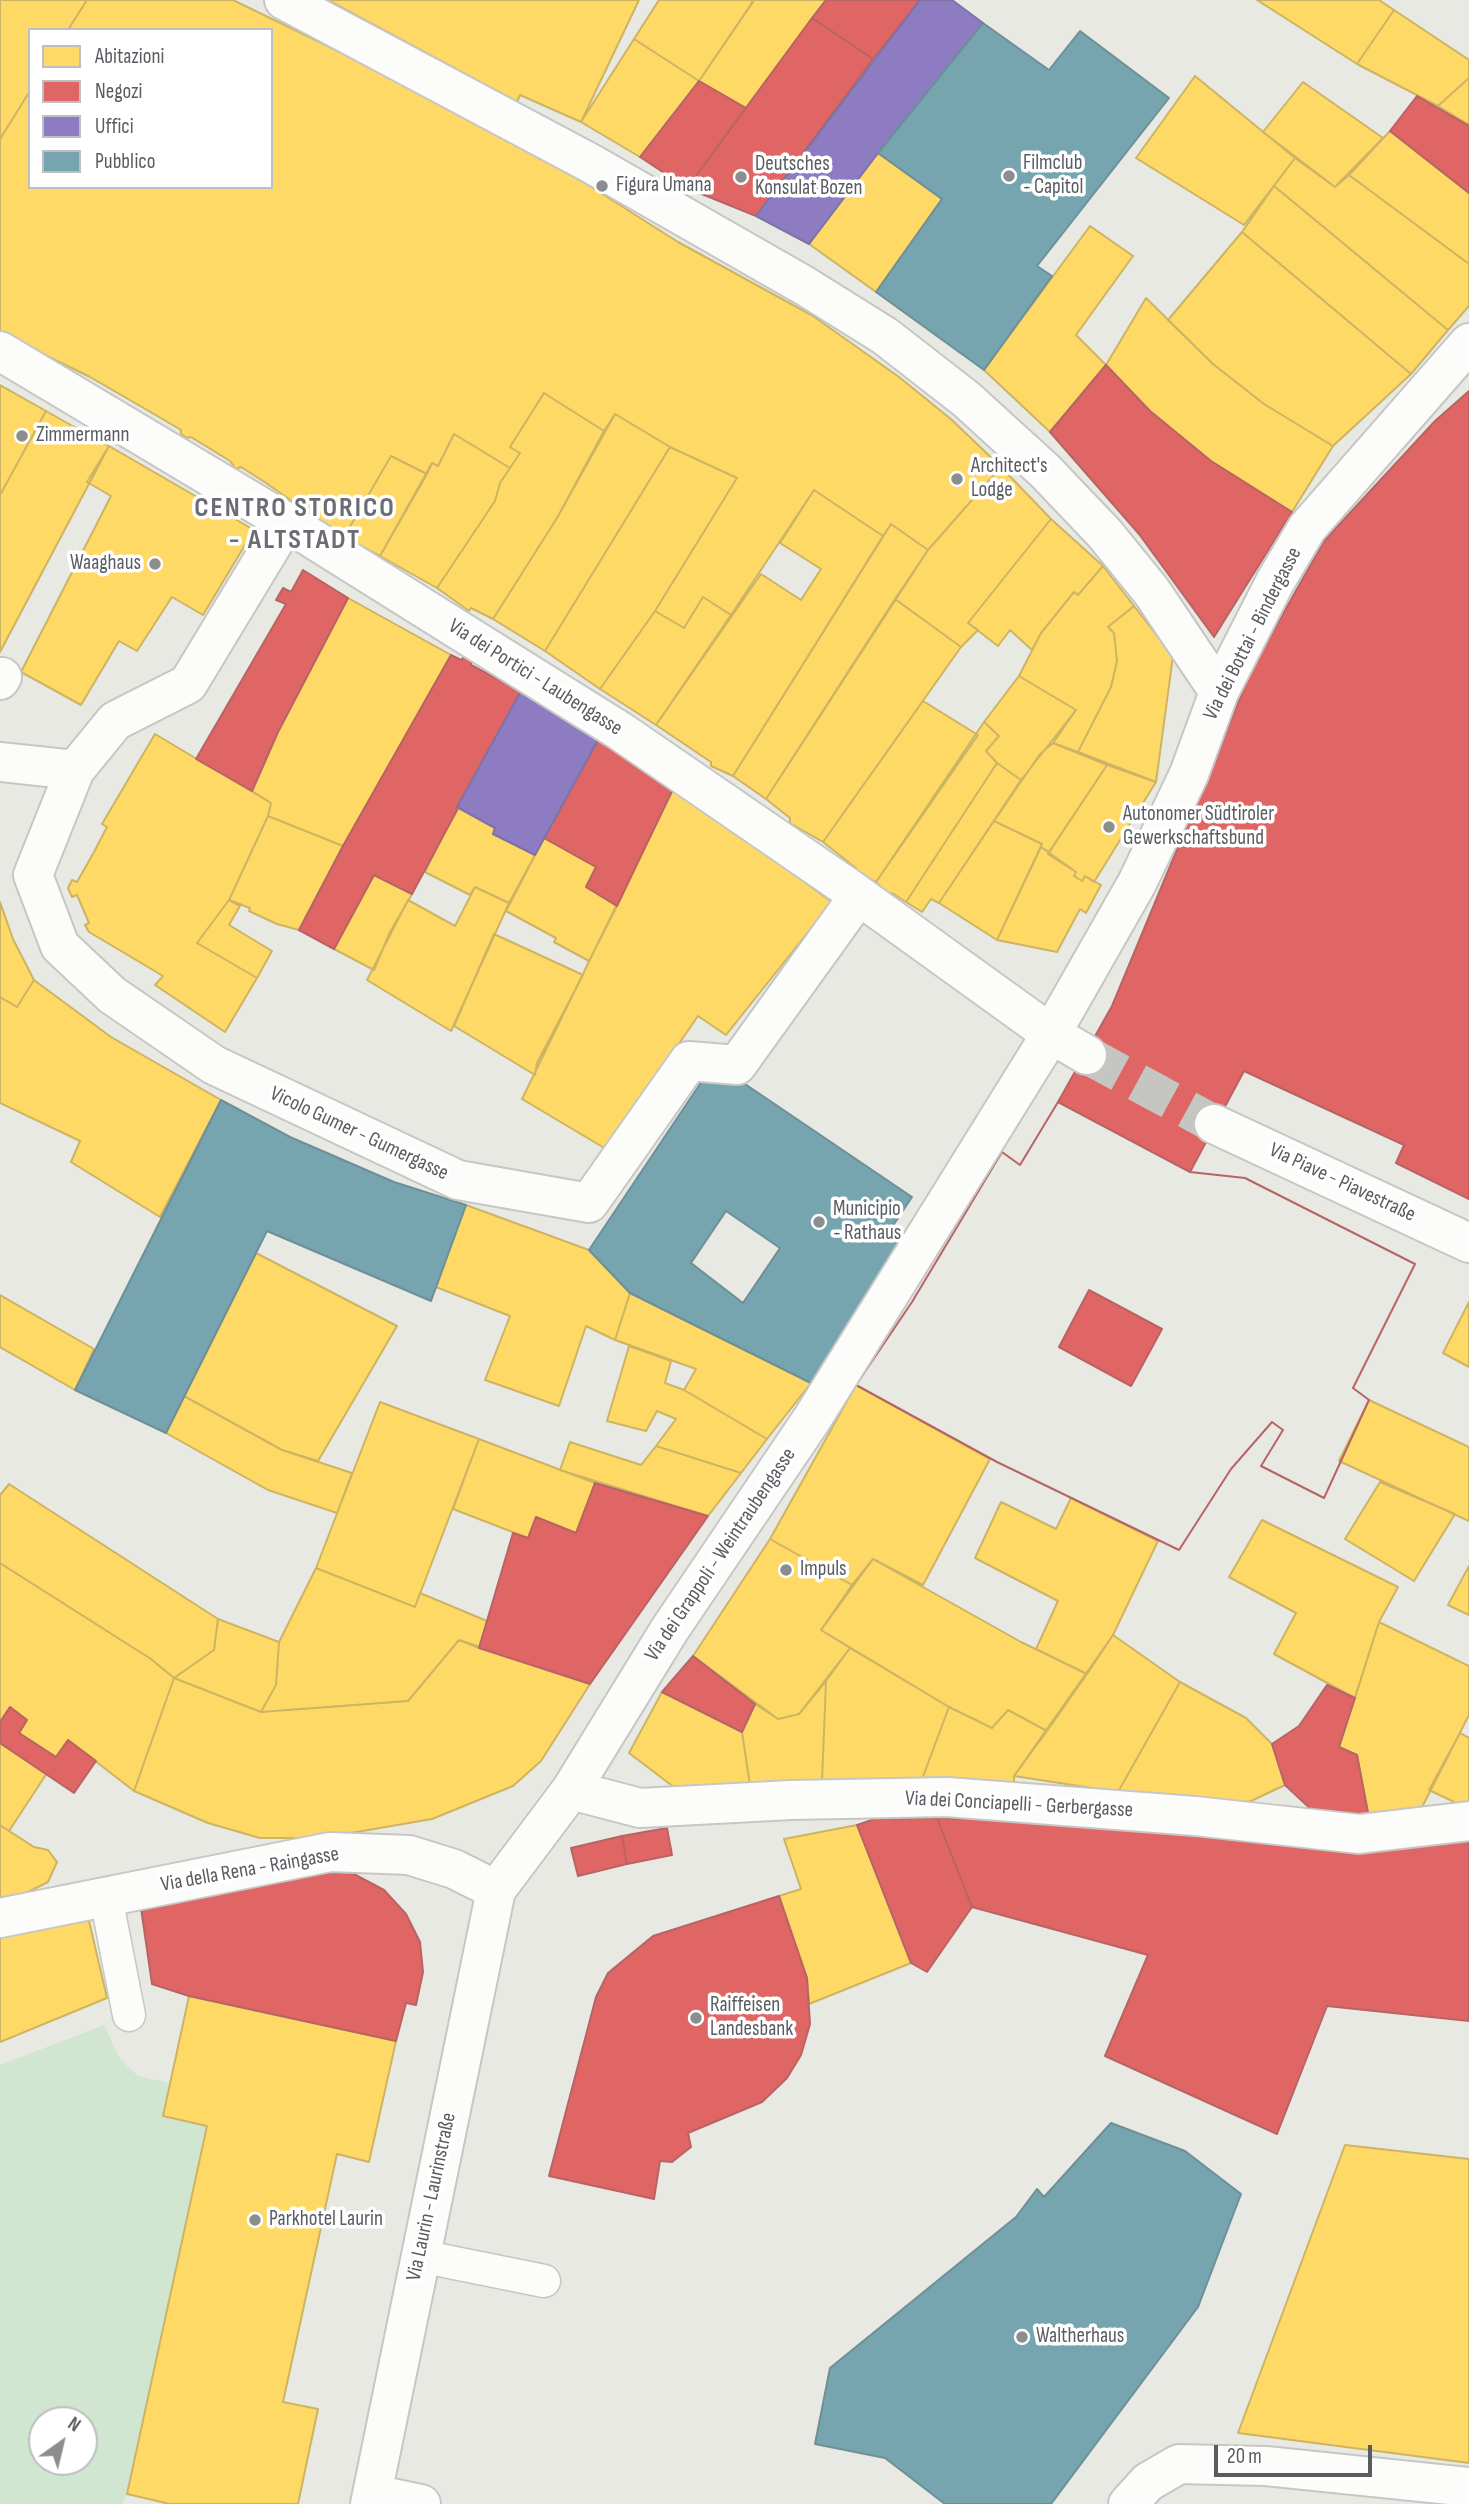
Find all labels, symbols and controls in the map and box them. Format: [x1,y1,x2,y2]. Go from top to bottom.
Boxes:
legend [28,28,273,189]
text: Abitazioni [95,44,164,69]
text: Negozi [95,79,142,104]
text: Uffici [95,114,134,139]
text: Pubblico [95,149,155,174]
place label: Filmclub - Capitol [1023,151,1083,201]
place label: Deutsches Konsulat Bozen [755,152,862,202]
marker: Filmclub - Capitol [1001,168,1017,184]
marker: Deutsches Konsulat Bozen [733,169,749,185]
place label: Figura Umana [616,173,711,199]
marker: Figura Umana [594,178,610,194]
place label: Zimmermann [36,423,130,449]
marker: Zimmermann [14,428,30,444]
place label: Architect's Lodge [971,454,1048,504]
marker: Architect's Lodge [949,471,965,487]
district label: CENTRO STORICO - ALTSTADT [196,492,394,558]
street label: Via dei Bottai - Bindergasse [1198,543,1308,725]
place label: Waaghaus [70,551,141,577]
marker: Waaghaus [147,556,163,572]
street label: Via dei Portici - Laubengasse [443,614,627,742]
place label: Autonomer Südtiroler Gewerkschaftsbund [1123,802,1274,852]
marker: Autonomer Südtiroler Gewerkschaftsbund [1101,819,1117,835]
street label: Vicolo Gumer - Gumergasse [266,1082,452,1186]
street label: Via Piave - Piavestraße [1265,1138,1419,1228]
place label: Municipio - Rathaus [833,1197,901,1247]
marker: Municipio - Rathaus [811,1214,827,1230]
street label: Via dei Grappoli - Weintraubengasse [640,1444,802,1666]
place label: Impuls [800,1557,847,1583]
marker: Impuls [778,1562,794,1578]
street label: Via dei Conciapelli - Gerbergasse [904,1786,1134,1824]
street label: Via della Rena - Raingasse [159,1842,341,1898]
place label: Raiffeisen Landesbank [710,1993,793,2043]
marker: Raiffeisen Landesbank [688,2010,704,2026]
street label: Via Laurin - Laurinstraße [402,2111,462,2283]
place label: Parkhotel Laurin [269,2207,383,2233]
marker: Parkhotel Laurin [247,2212,263,2228]
place label: Waltherhaus [1036,2324,1124,2350]
marker: Waltherhaus [1014,2329,1030,2345]
north arrow [28,2406,98,2476]
text: N [63,2412,85,2437]
scale bar [1217,2430,1374,2474]
text: 20 m [1227,2444,1262,2469]

